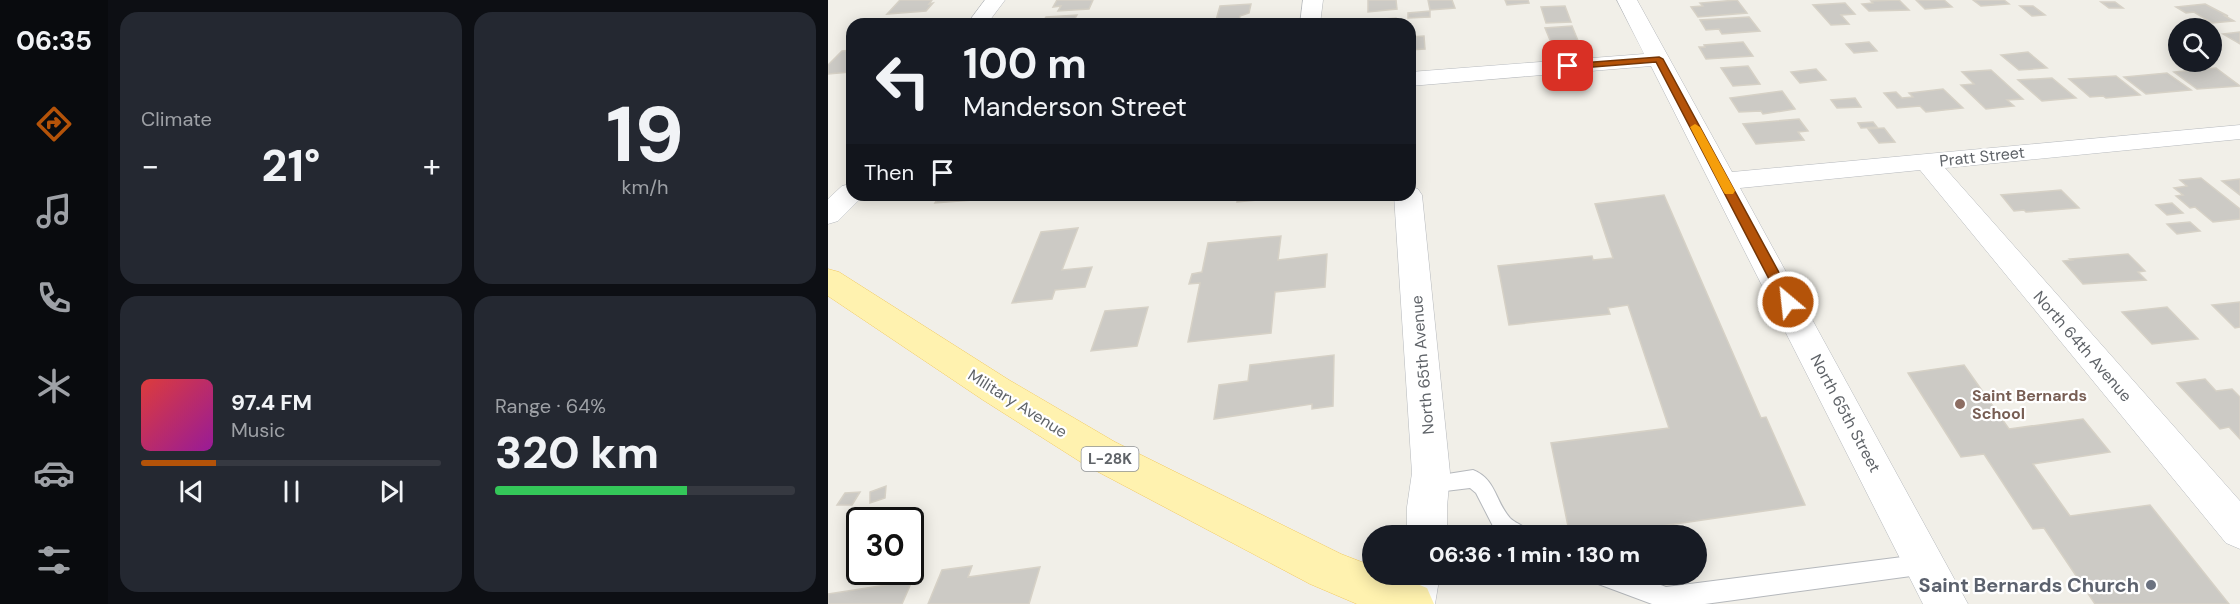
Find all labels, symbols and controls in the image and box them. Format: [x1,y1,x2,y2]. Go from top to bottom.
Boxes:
map controls [2168,18,2222,72]
button: search [2168,18,2222,72]
text: 06:35 [16,23,92,58]
text: 100 m [963,36,1087,91]
pin [1542,40,1593,91]
icon: left [864,42,942,120]
icon: arrive [1551,49,1584,82]
text: 19 [606,84,684,185]
text: Manderson Street [963,89,1187,124]
icon: directions [33,103,75,145]
text: Climate [141,106,212,132]
text: 21° [261,136,321,195]
street label: Pratt Street [1938,142,2026,171]
text: − [141,144,159,187]
text: + [423,144,441,187]
icon: arrive [926,156,959,189]
text: Then [864,158,914,187]
text: km/h [621,174,669,200]
icon: music [33,190,75,232]
position arrow [1756,270,1820,334]
icon: phone [33,277,75,319]
street label: North 64th Avenue [2029,287,2136,406]
street label: North 65th Avenue [1406,294,1439,435]
street label: North 65th Street [1806,351,1886,476]
icon: climate [33,365,75,407]
street label: Military Avenue [964,365,1071,442]
place label: Saint Bernards School [1972,385,2087,424]
text: 97.4 FM [231,388,312,417]
text: Range · 64% [495,393,606,419]
marker: Saint Bernards School [1953,397,1967,411]
text: Music [231,417,286,443]
text: 320 km [495,423,659,482]
road number: L-28K [1082,447,1138,471]
icon: car [33,452,75,494]
icon: previous [175,475,208,508]
icon: pause [275,475,308,508]
icon: next [375,475,408,508]
speed limit sign: 30 [846,507,924,585]
icon: filters [33,539,75,581]
text: 06:36 · 1 min · 130 m [1429,540,1640,569]
place label: Saint Bernards Church [1919,572,2139,598]
marker: Saint Bernards Church [2144,578,2158,592]

